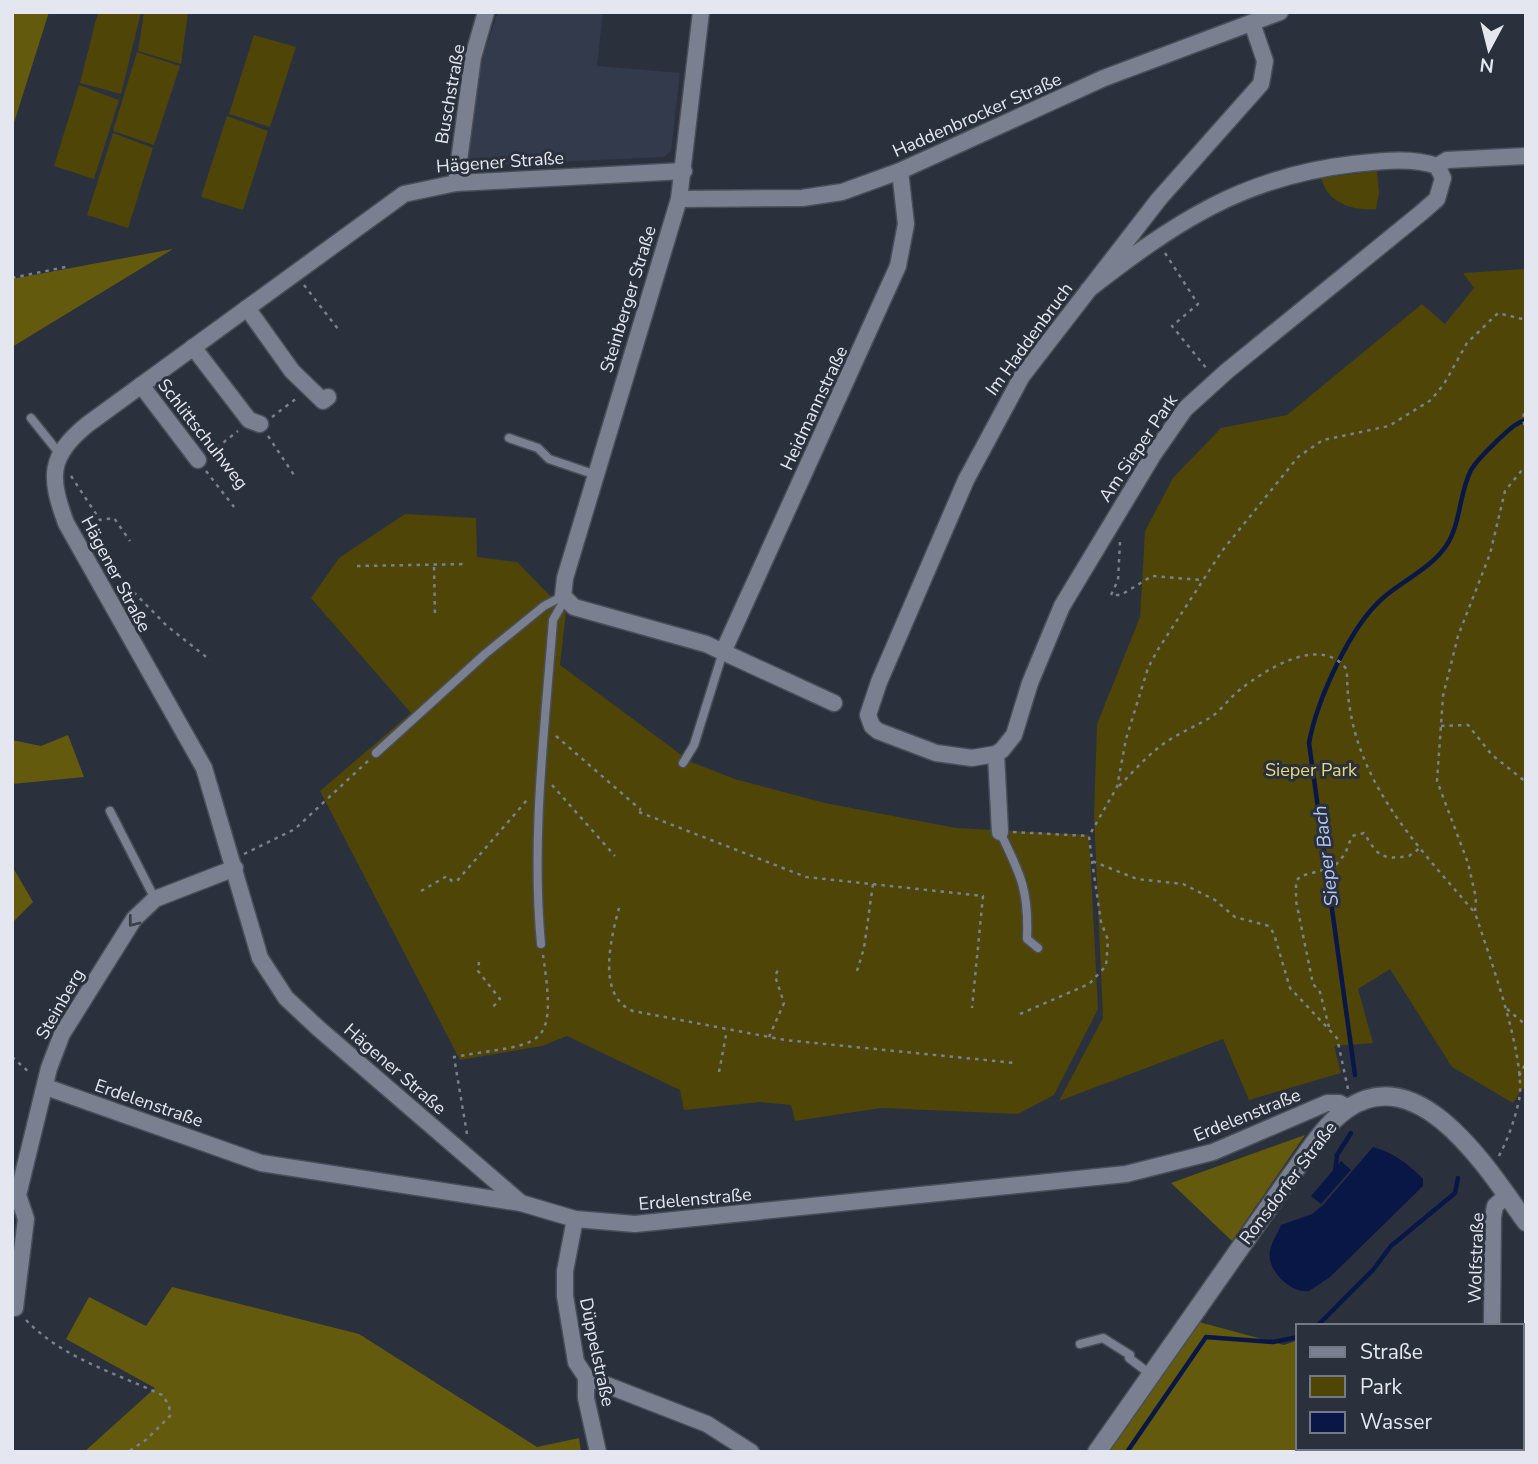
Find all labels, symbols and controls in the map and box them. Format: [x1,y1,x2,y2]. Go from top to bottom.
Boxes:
north arrow [1454,14,1524,84]
street label: Buschstraße [429,42,471,146]
text: N [1478,51,1496,79]
street label: Haddenbrocker Straße [889,67,1065,163]
street label: Hägener Straße [435,146,565,178]
street label: Steinberger Straße [594,222,662,376]
street label: Im Haddenbruch [980,278,1078,400]
street label: Heidmannstraße [775,342,853,474]
street label: Schlittschuhweg [152,374,254,494]
street label: Am Sieper Park [1093,389,1183,507]
street label: Hägener Straße [75,512,157,636]
park label: Sieper Park [1265,758,1358,782]
water label: Sieper Bach [1307,804,1345,908]
one-way arrow [129,915,142,927]
street label: Steinberg [30,964,90,1044]
street label: Hägener Straße [339,1018,451,1120]
street label: Erdelenstraße [92,1073,206,1133]
street label: Erdelenstraße [1190,1083,1304,1147]
street label: Ronsdorfer Straße [1234,1117,1342,1249]
street label: Erdelenstraße [637,1182,753,1216]
street label: Wolfstraße [1462,1212,1490,1304]
street label: Düppelstraße [574,1295,620,1409]
legend [1296,1324,1524,1450]
text: Straße [1360,1338,1423,1366]
text: Park [1360,1373,1402,1401]
text: Wasser [1360,1408,1432,1436]

